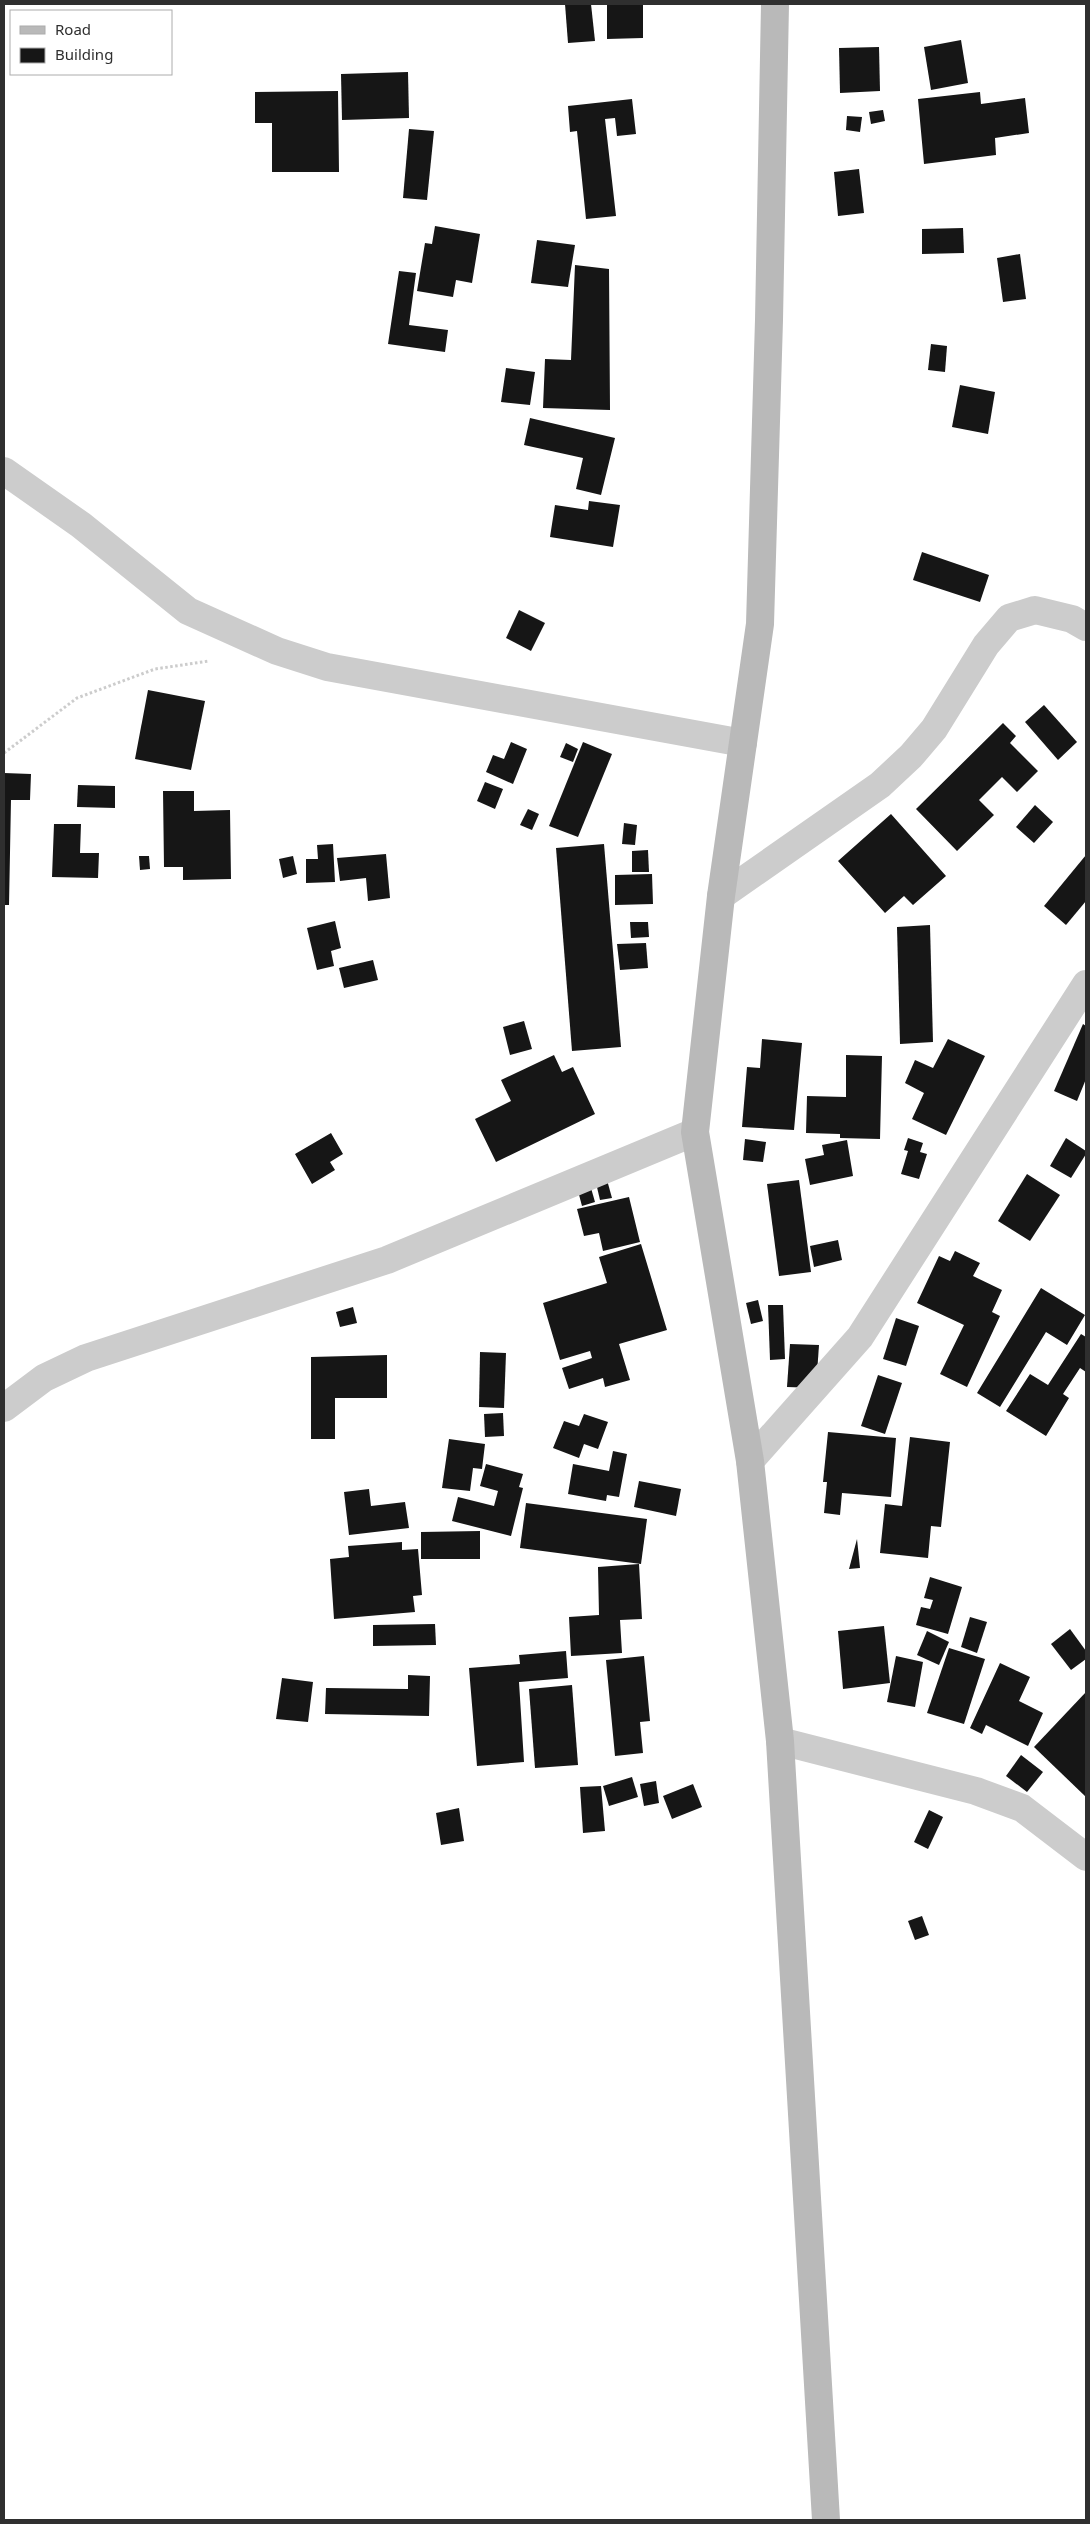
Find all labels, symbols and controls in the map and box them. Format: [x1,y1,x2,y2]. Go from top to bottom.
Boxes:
legend [10,10,172,75]
text: Road [55,19,91,39]
text: Building [55,44,113,64]

